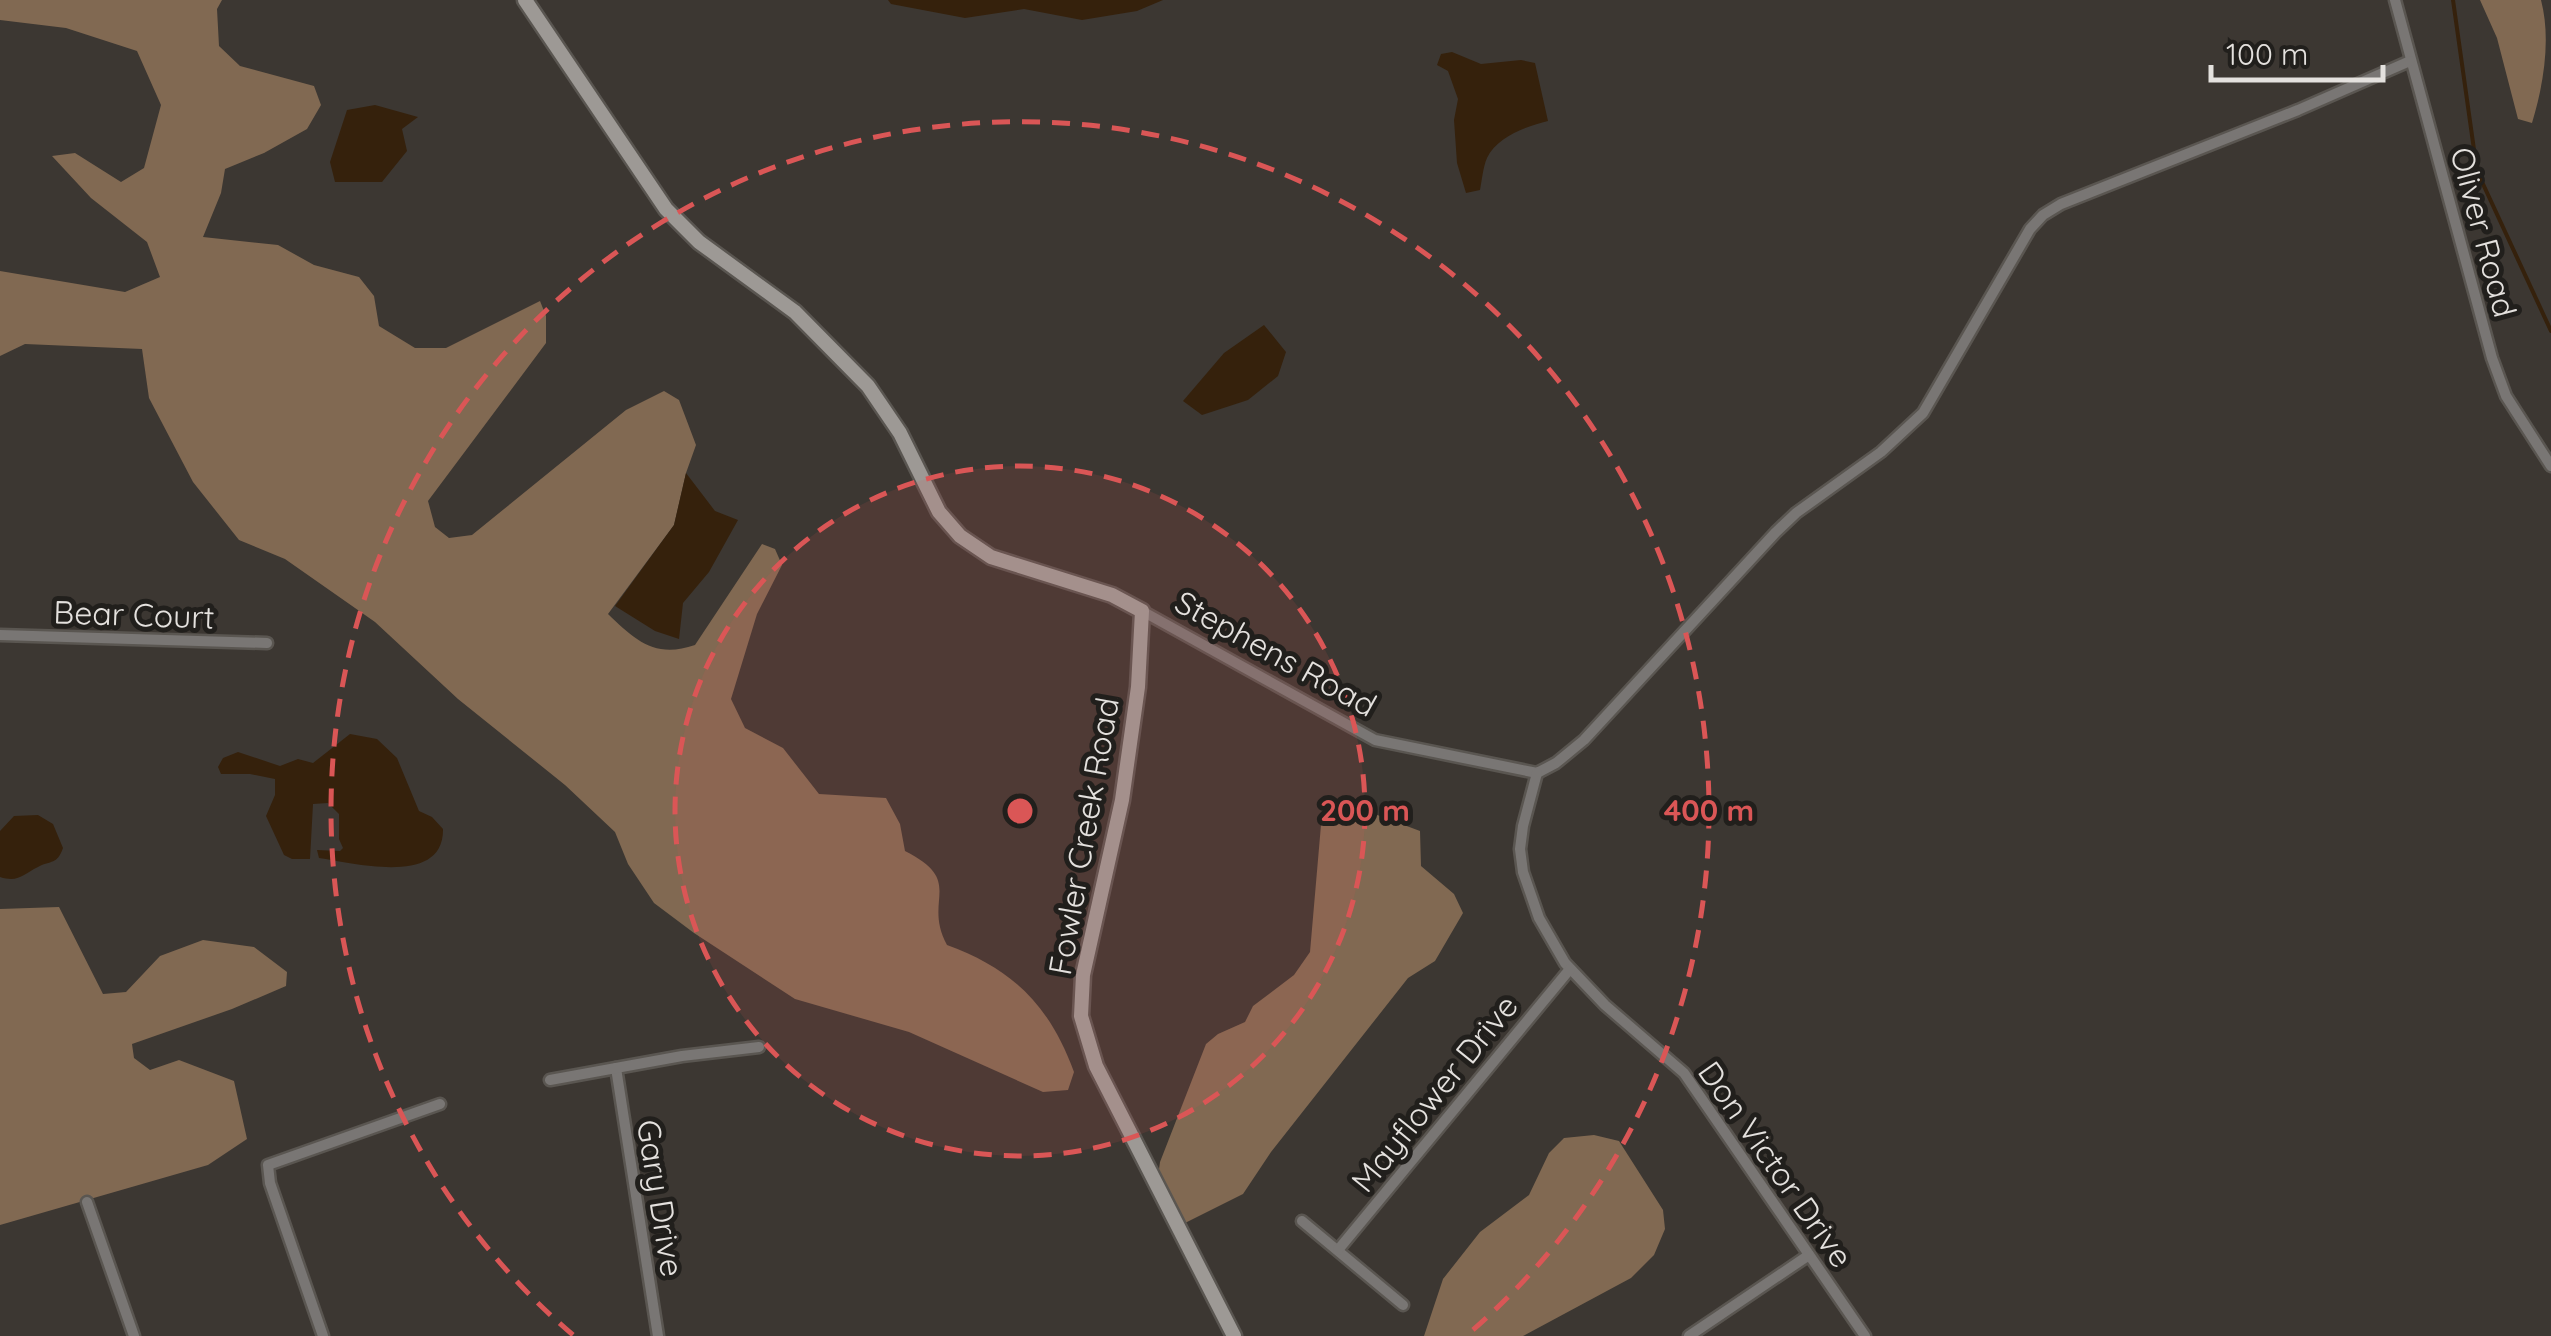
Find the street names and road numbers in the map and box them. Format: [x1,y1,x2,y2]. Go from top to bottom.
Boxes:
street label: Oliver Road [2442,143,2526,321]
street label: Stephens Road [1168,581,1384,725]
street label: Bear Court [53,591,215,637]
street label: Fowler Creek Road [1039,694,1127,978]
street label: Mayflower Drive [1342,986,1526,1200]
street label: Don Victor Drive [1690,1053,1862,1275]
street label: Gary Drive [629,1117,693,1279]

